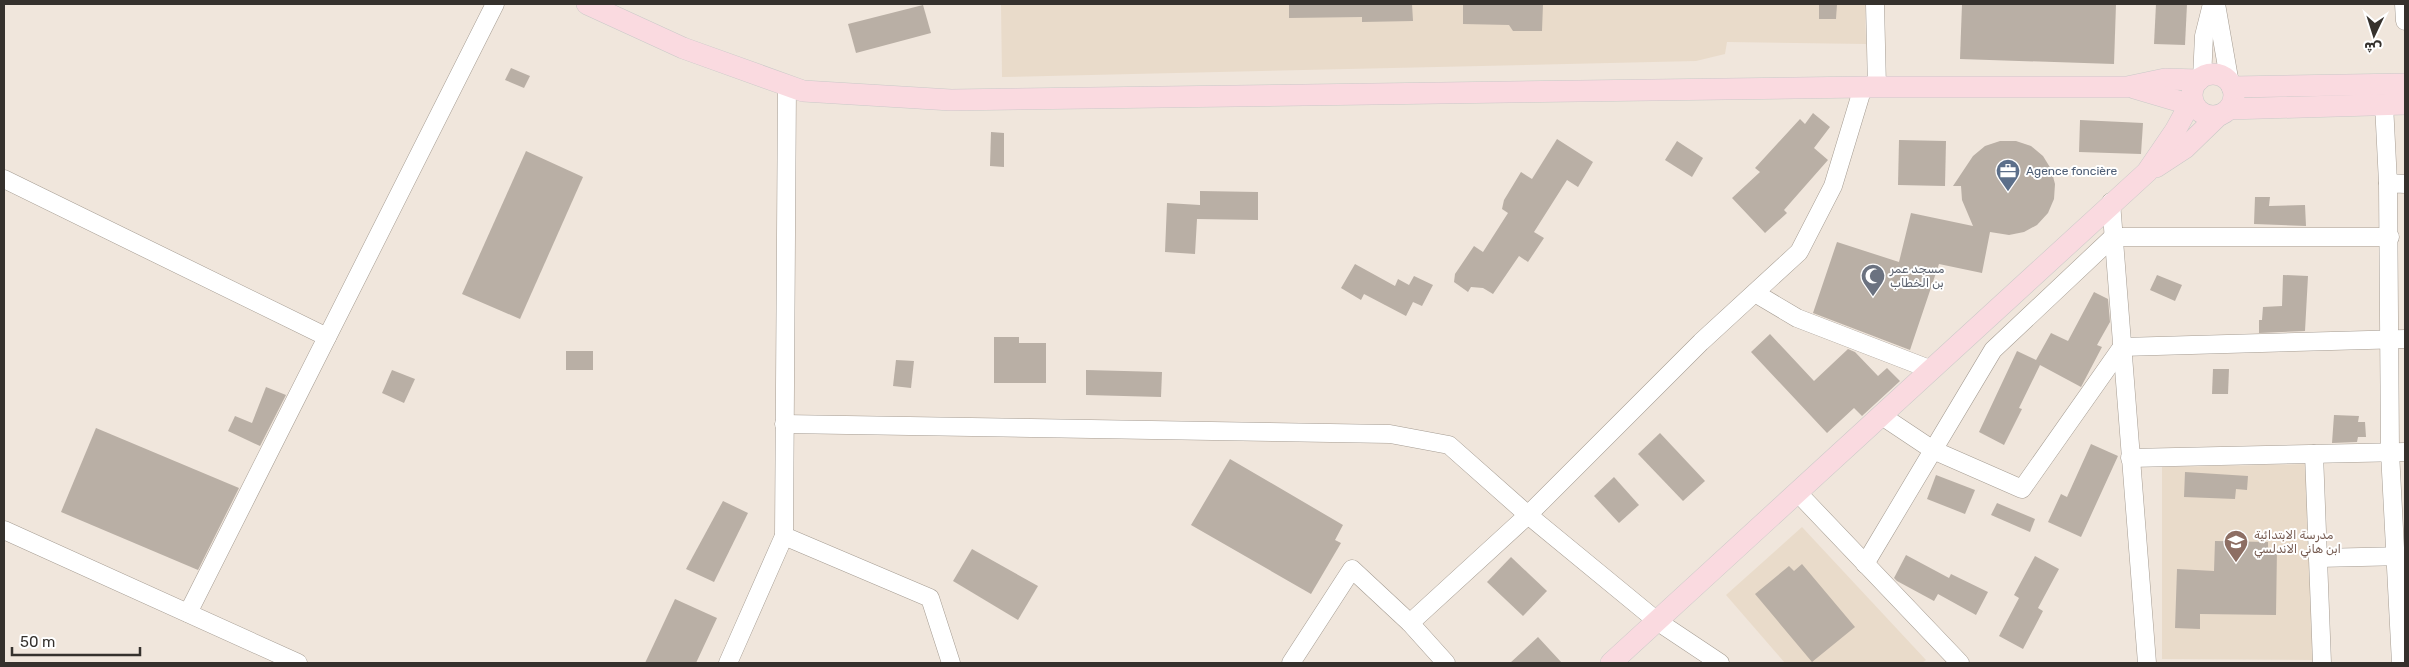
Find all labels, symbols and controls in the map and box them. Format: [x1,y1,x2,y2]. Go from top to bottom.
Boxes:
north arrow [2349,10,2399,60]
text: ش [2363,38,2383,57]
office icon: Agence foncière [1995,158,2021,192]
place label: Agence foncière [2026,164,2118,178]
place label: مسجد عمر بن الخطاب [1889,262,1945,290]
mosque icon: مسجد عمر بن الخطاب [1860,263,1886,297]
place label: مدرسة الابتدائية ابن هاني الاندلسي [2254,528,2341,558]
school or university icon: مدرسة الابتدائية ابن هاني الاندلسي [2223,529,2249,563]
scale bar [12,624,140,656]
text: 50 m [20,633,55,651]

